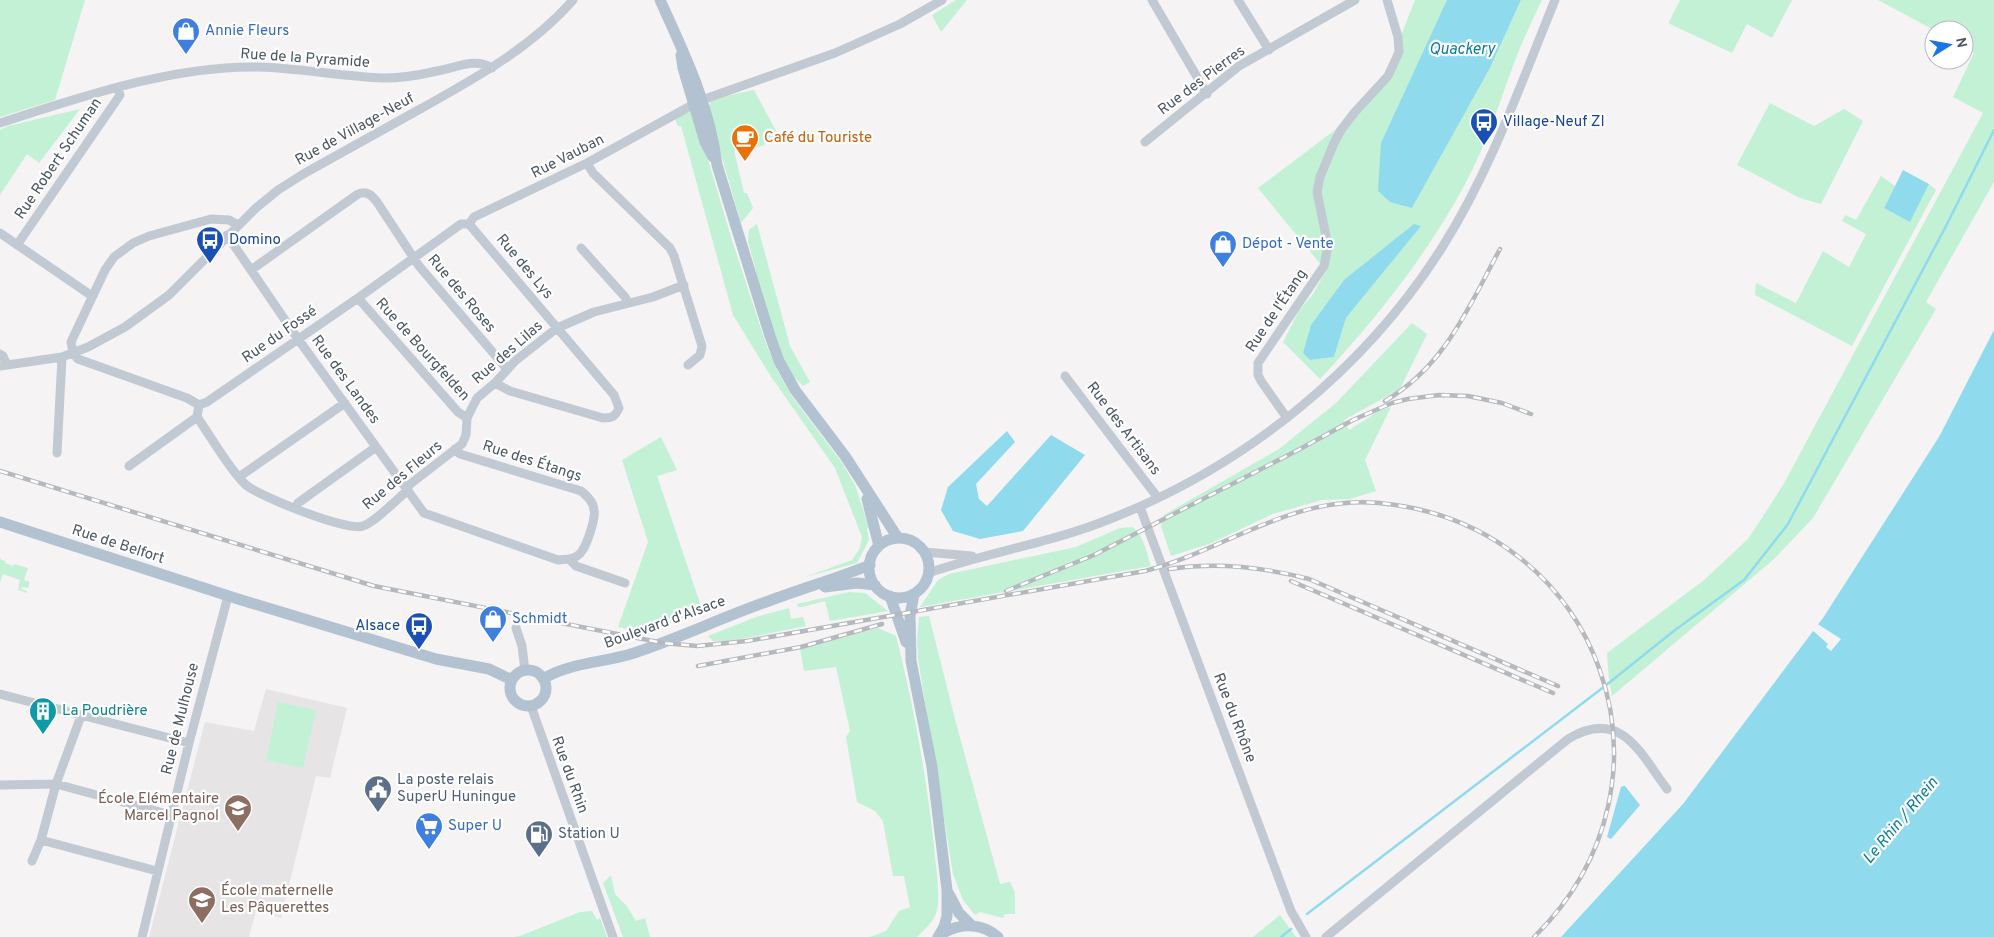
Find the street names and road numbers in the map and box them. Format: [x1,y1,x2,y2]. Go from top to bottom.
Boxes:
street label: Rue des Pierres [1155,42,1249,120]
street label: Rue de la Pyramide [240,45,370,73]
street label: Rue de Village-Neuf [292,89,418,171]
street label: Rue Robert Schuman [11,95,107,223]
street label: Rue Vauban [528,131,608,183]
street label: Rue des Lys [491,231,557,303]
street label: Rue des Roses [423,251,499,337]
street label: Rue de l'Étang [1241,265,1312,356]
street label: Rue de Bourgfelden [371,294,473,406]
street label: Rue du Fossé [239,302,321,368]
street label: Rue des Lilas [469,317,547,389]
street label: Rue des Landes [306,332,384,428]
street label: Rue des Artisans [1082,379,1164,479]
street label: Rue des Étangs [480,436,584,487]
street label: Rue des Fleurs [359,437,447,515]
street label: Rue de Belfort [69,521,167,569]
street label: Boulevard d'Alsace [602,592,728,654]
street label: Rue de Mulhouse [158,661,204,777]
street label: Rue du Rhône [1208,671,1260,765]
street label: Rue du Rhin [546,734,592,816]

